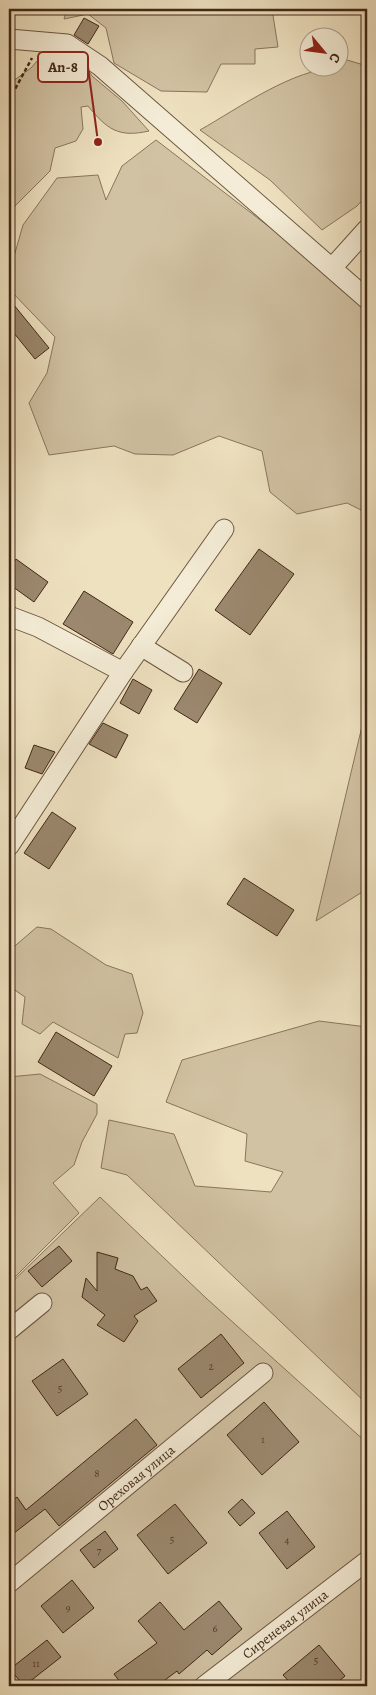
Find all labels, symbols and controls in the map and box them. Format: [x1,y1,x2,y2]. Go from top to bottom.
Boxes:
north arrow [298,28,348,78]
text: С [324,50,345,67]
callout: An-8 [38,52,88,82]
text: An-8 [47,57,78,77]
house number: 2 [208,1359,214,1374]
house number: 5 [58,1381,63,1396]
house number: 1 [261,1432,265,1447]
street label: Ореховая улица [94,1440,180,1516]
house number: 8 [94,1466,100,1481]
house number: 5 [170,1532,175,1547]
house number: 4 [285,1533,290,1548]
house number: 7 [97,1543,102,1558]
street label: Сиреневая улица [238,1585,333,1663]
house number: 9 [65,1600,71,1615]
house number: 6 [212,1621,218,1636]
house number: 5 [314,1653,319,1668]
house number: 11 [32,1656,40,1671]

